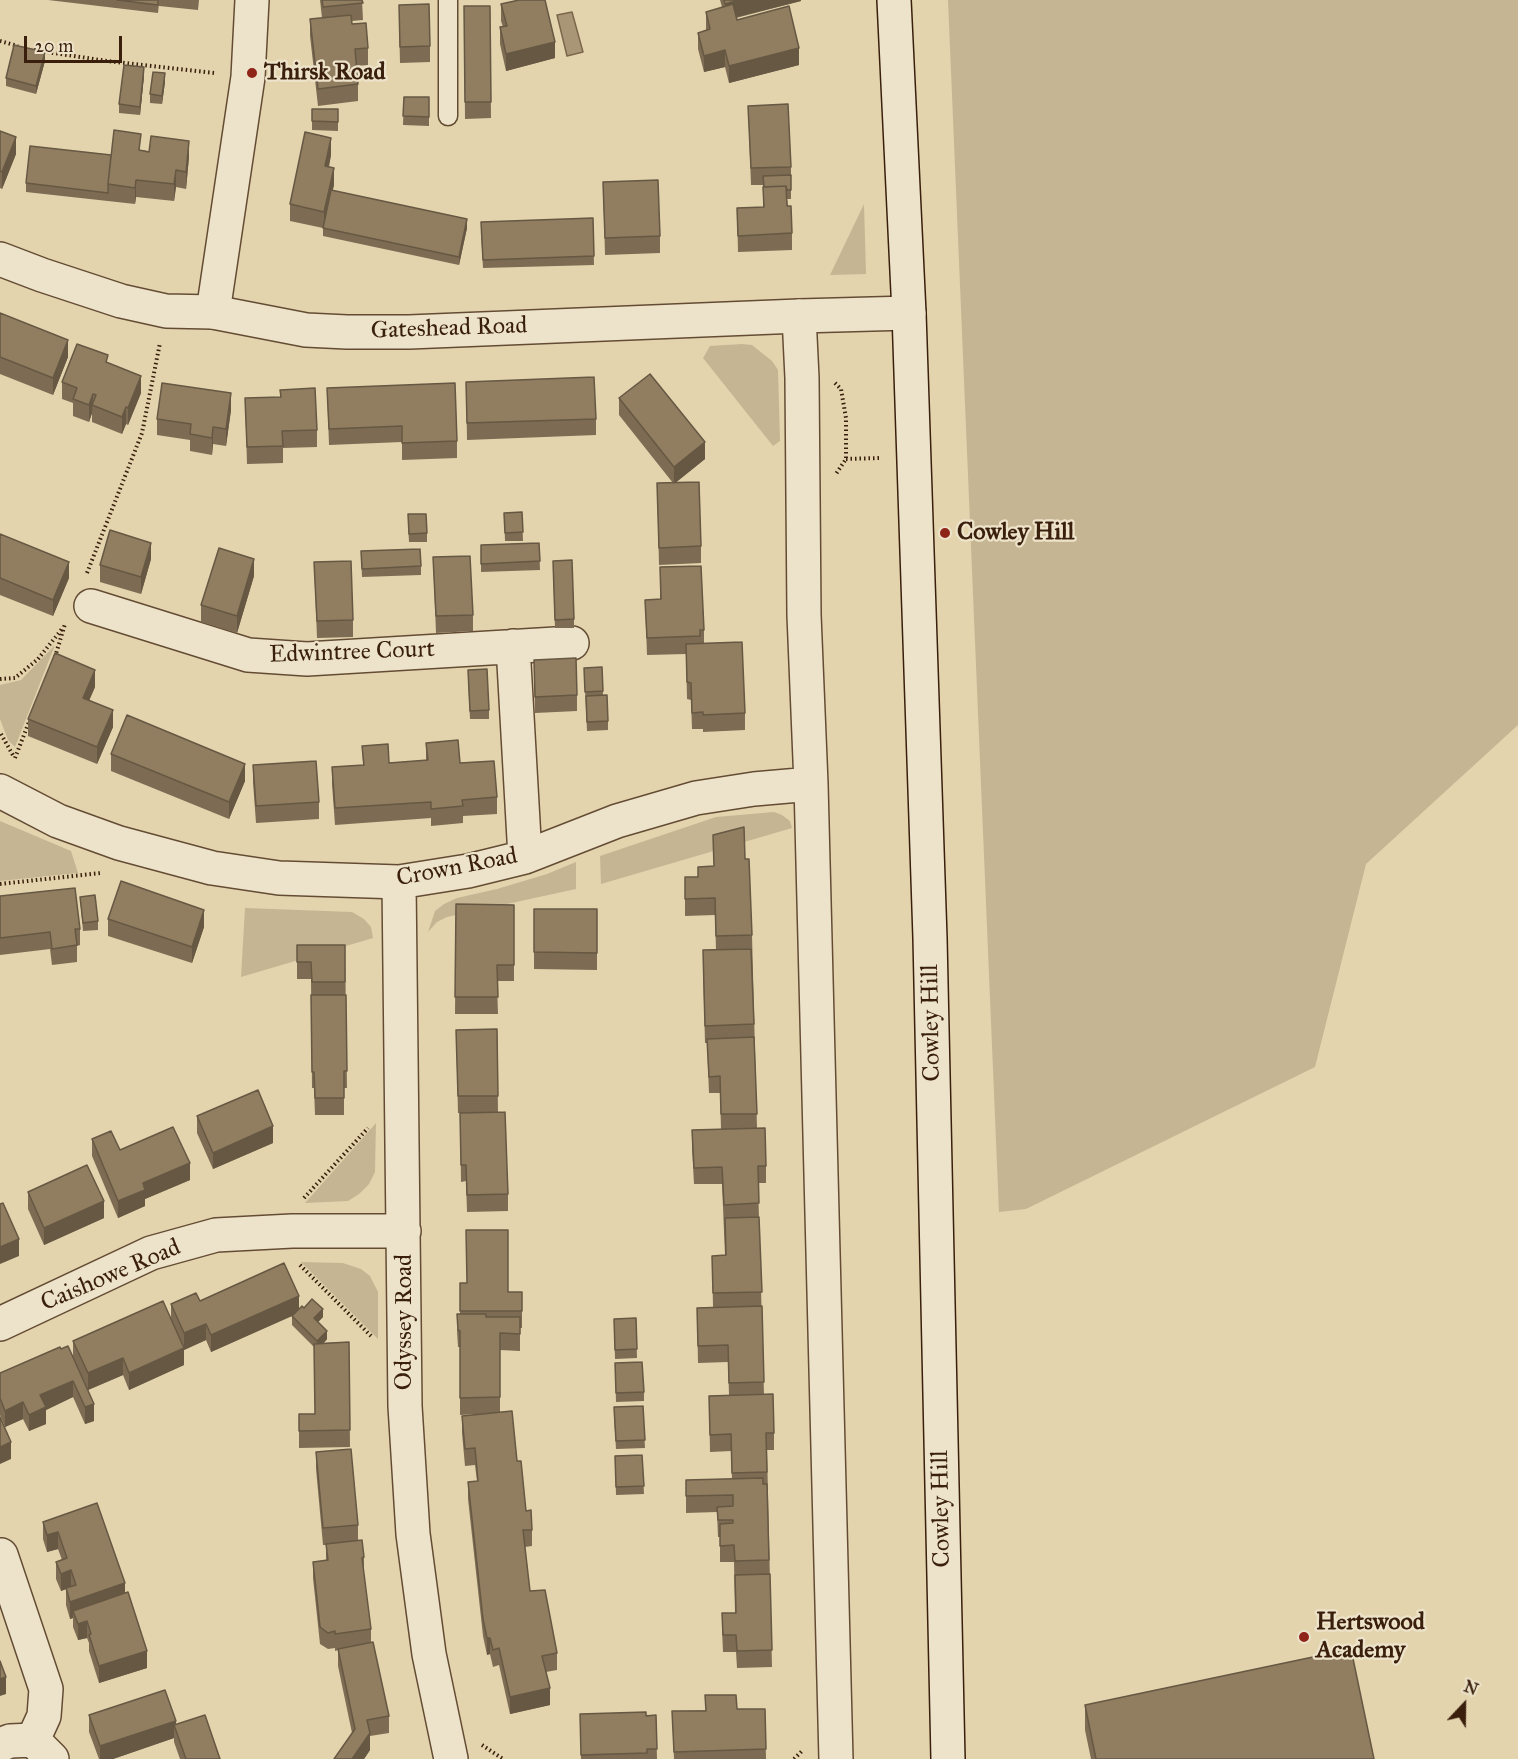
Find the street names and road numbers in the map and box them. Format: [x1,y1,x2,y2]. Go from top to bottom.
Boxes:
street label: Gateshead Road [370,312,528,346]
street label: Edwintree Court [269,636,435,670]
street label: Crown Road [394,842,520,894]
street label: Cowley Hill [917,964,947,1082]
street label: Caishowe Road [37,1234,185,1318]
street label: Odyssey Road [391,1254,419,1390]
street label: Cowley Hill [927,1450,957,1568]

